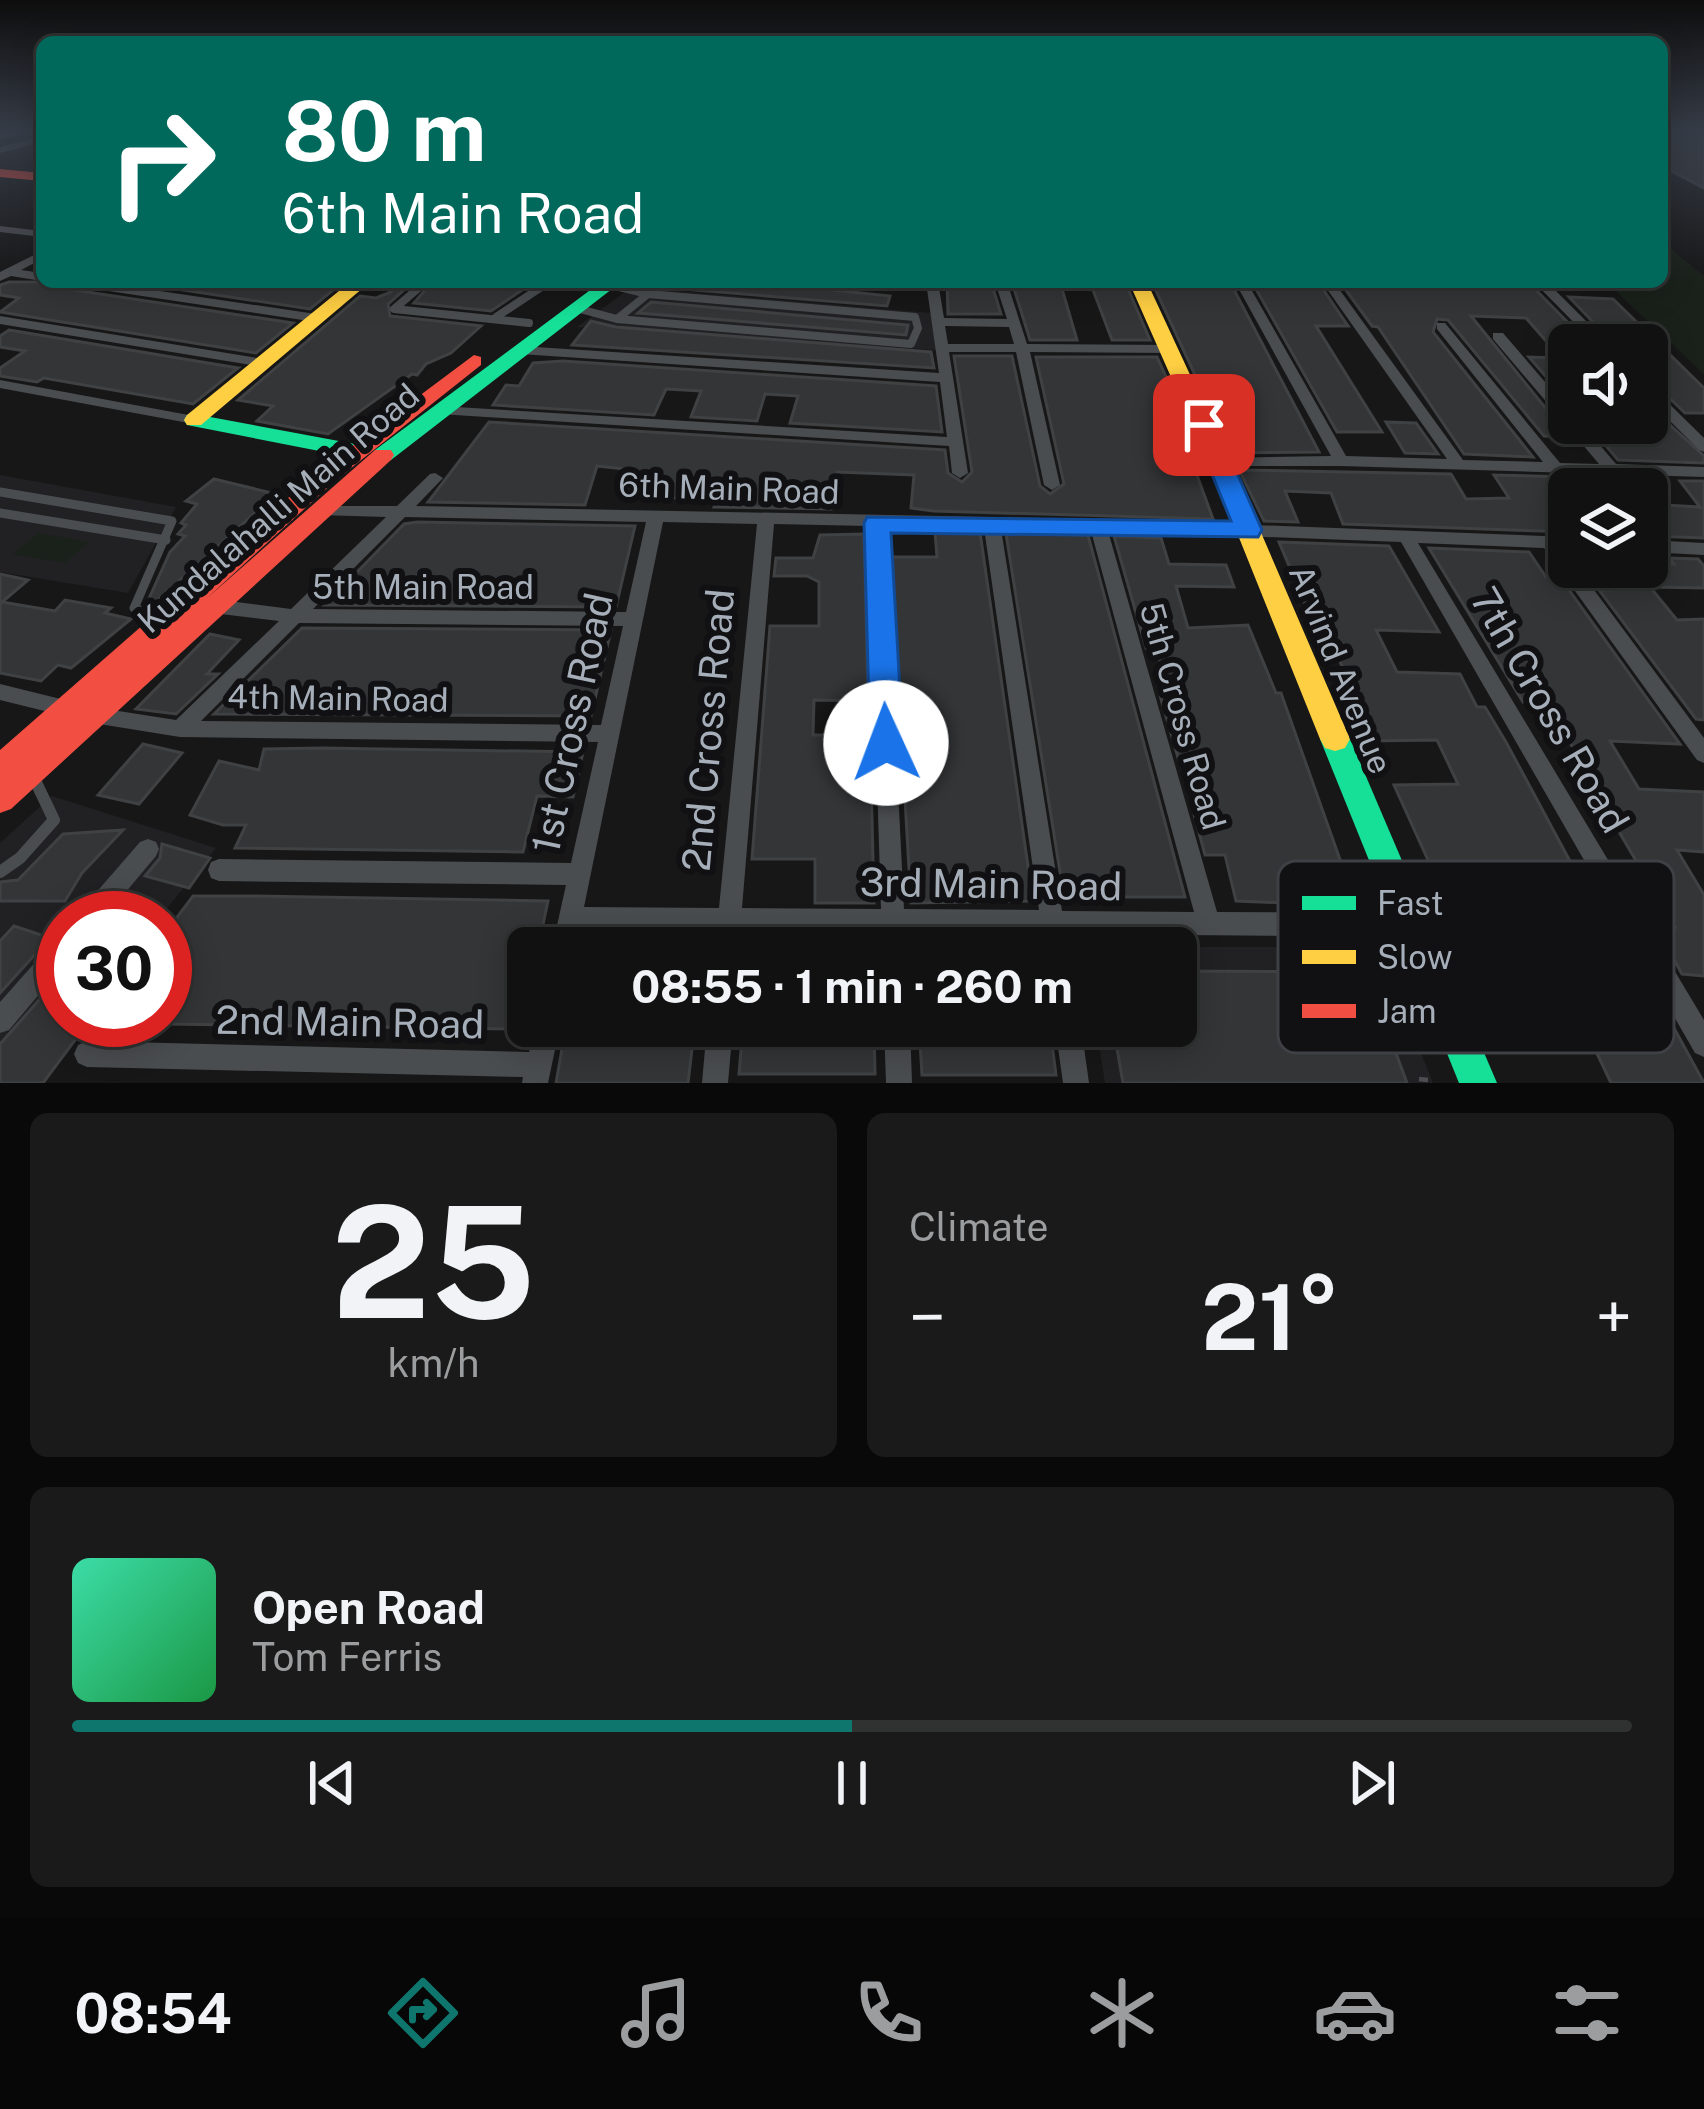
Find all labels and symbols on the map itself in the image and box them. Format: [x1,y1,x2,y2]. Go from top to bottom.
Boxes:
pin [1153,374,1255,476]
street label: Kundalahalli Main Road [130,376,426,640]
street label: 6th Main Road [618,465,840,511]
street label: Arvind Avenue [1282,559,1400,779]
street label: 5th Main Road [312,568,534,606]
street label: 7th Cross Road [1461,579,1639,841]
street label: 2nd Cross Road [673,587,743,873]
street label: 1st Cross Road [522,589,622,857]
street label: 5th Cross Road [1132,598,1234,834]
street label: 4th Main Road [227,677,449,719]
position arrow [823,680,949,806]
street label: 3rd Main Road [859,859,1123,909]
legend [1278,861,1674,1053]
text: Fast [1377,884,1444,922]
speed limit sign: 30 [36,891,192,1047]
text: Slow [1377,938,1452,976]
text: Jam [1377,992,1437,1030]
street label: 2nd Main Road [215,997,485,1047]

